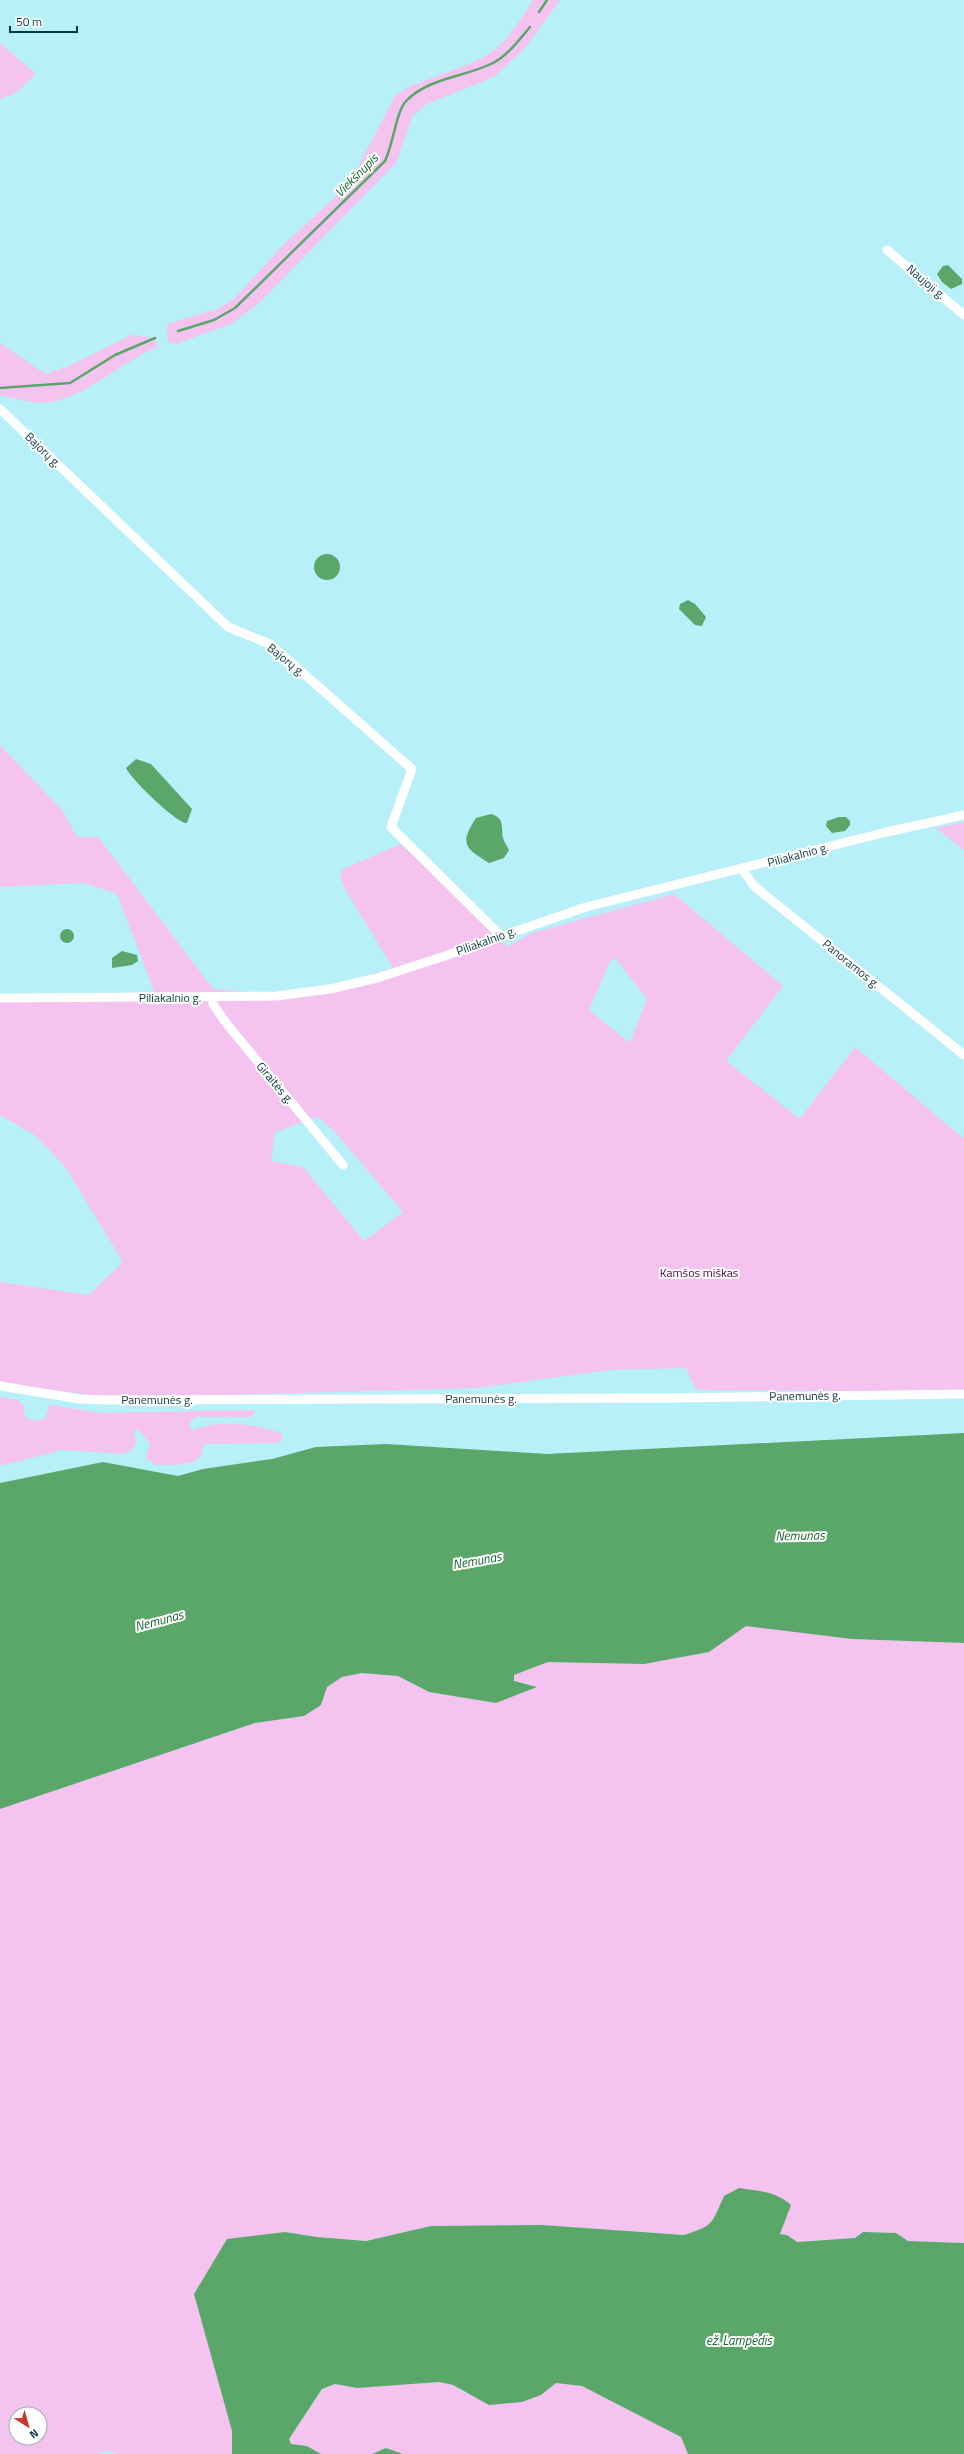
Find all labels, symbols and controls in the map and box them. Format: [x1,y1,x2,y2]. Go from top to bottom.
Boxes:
scale bar [10,8,77,34]
text: 50 m [16,12,42,31]
water label: Viekšnupis [330,148,383,201]
street label: Naujoji g. [903,260,950,304]
street label: Bajorų g. [21,427,66,472]
street label: Bajorų g. [263,638,310,681]
street label: Piliakalnio g. [765,837,830,872]
street label: Piliakalnio g. [453,921,518,960]
street label: Panoramos g. [818,934,884,993]
street label: Piliakalnio g. [139,988,201,1007]
street label: Giraitės g. [252,1057,299,1108]
park label: Kamšos miškas [660,1263,739,1282]
street label: Panemunės g. [769,1385,841,1406]
street label: Panemunės g. [445,1389,517,1408]
street label: Panemunės g. [121,1390,193,1409]
water label: Nemunas [775,1525,826,1545]
water label: Nemunas [451,1546,504,1574]
water label: Nemunas [133,1604,187,1636]
water label: ež. Lampėdis [706,2330,773,2350]
north arrow [8,2406,48,2446]
text: N [26,2425,42,2443]

